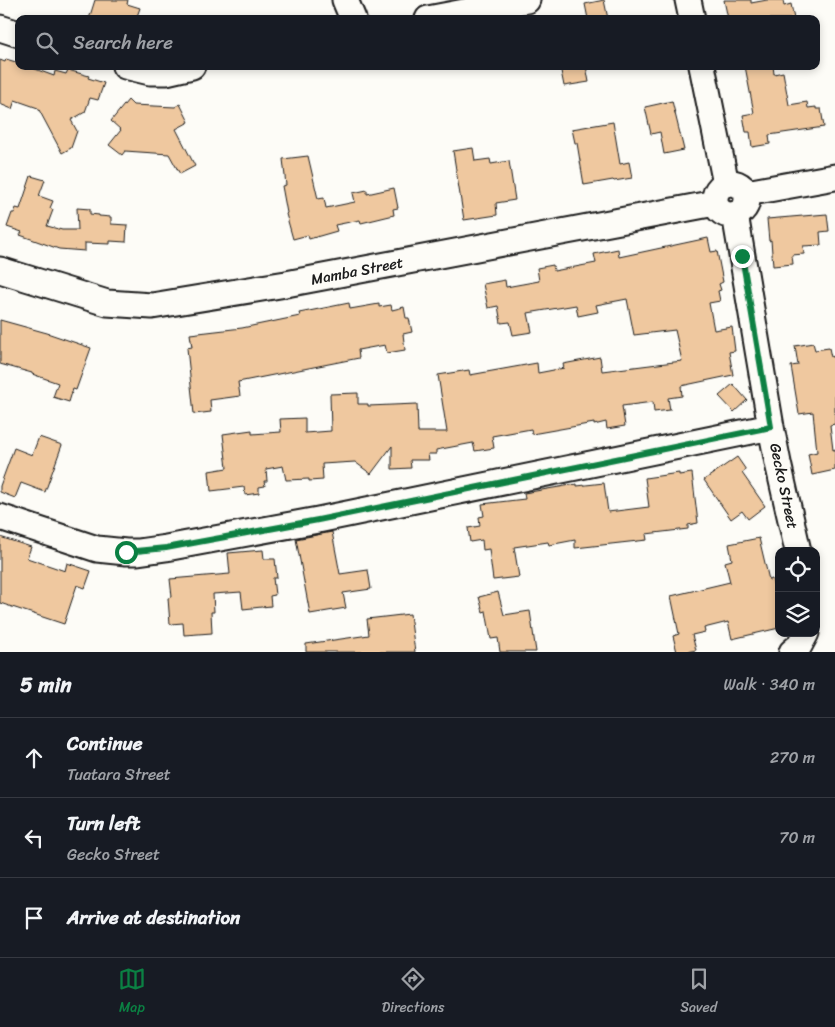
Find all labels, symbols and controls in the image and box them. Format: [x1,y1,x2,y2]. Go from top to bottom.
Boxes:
search box [15,15,820,70]
text: Search here [73,26,173,59]
icon: search [33,29,61,57]
route end [731,245,754,268]
street label: Mamba Street [308,249,406,293]
street label: Gecko Street [762,441,806,532]
route start [115,541,138,564]
map controls [775,547,820,637]
button: locate [775,547,820,592]
button: layers [775,592,820,637]
text: 5 min [20,666,72,704]
text: Walk · 340 m [724,670,815,699]
text: Continue [67,727,143,760]
text: 270 m [770,743,815,772]
icon: ahead [20,744,48,772]
text: Tuatara Street [67,760,171,789]
text: Turn left [67,807,140,840]
text: 70 m [779,823,815,852]
icon: left [20,824,48,852]
text: Gecko Street [67,840,160,869]
text: Arrive at destination [67,901,240,934]
icon: arrive [20,904,48,932]
tab: Map [118,965,146,1020]
tab: Directions [382,965,444,1020]
tab: Saved [680,965,717,1020]

